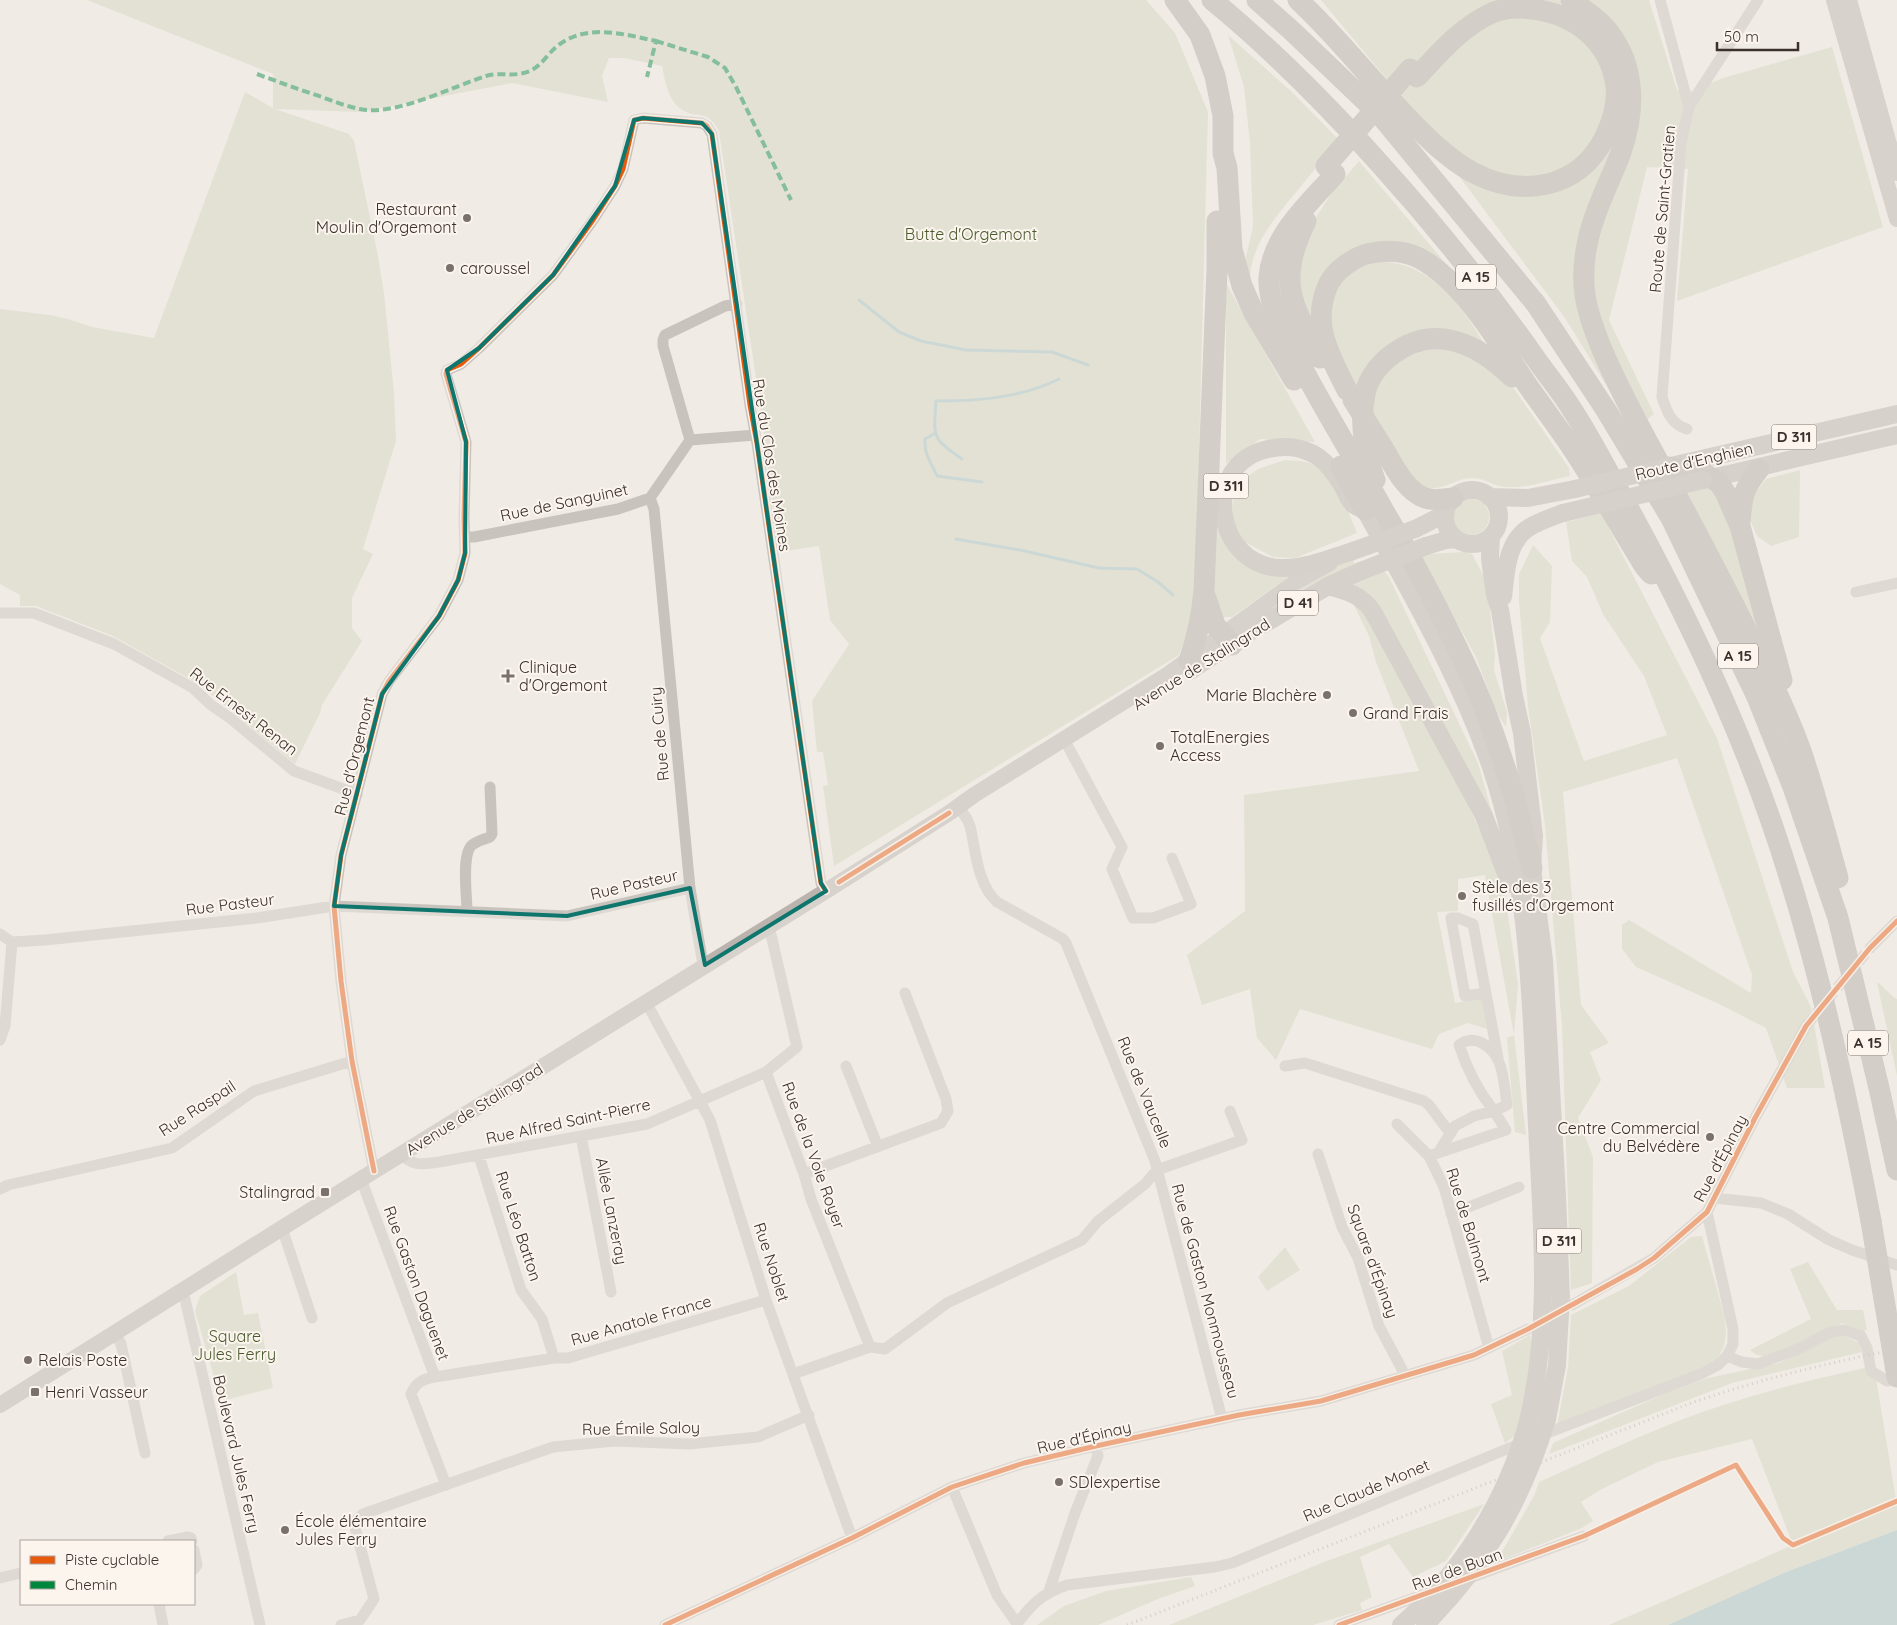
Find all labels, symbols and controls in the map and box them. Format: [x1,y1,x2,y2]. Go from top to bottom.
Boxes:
scale bar [1717,20,1798,52]
text: 50 m [1724,27,1759,46]
street label: Route de Saint-Gratien [1645,124,1679,294]
place label: Restaurant Moulin d'Orgemont [316,199,457,237]
marker: Restaurant Moulin d'Orgemont [461,212,473,224]
park label: Butte d'Orgemont [905,224,1037,244]
place label: caroussel [460,258,530,278]
marker: caroussel [444,262,456,274]
road number: A 15 [1456,264,1496,290]
street label: Rue du Clos des Moines [748,377,796,553]
road number: D 311 [1772,424,1816,450]
street label: Route d'Enghien [1633,438,1755,484]
road number: D 311 [1204,474,1248,498]
street label: Rue de Sanguinet [498,479,630,525]
road number: D 41 [1278,590,1318,616]
street label: Avenue de Stalingrad [1129,614,1273,714]
road number: A 15 [1718,644,1758,668]
place label: Clinique d'Orgemont [519,657,608,695]
street label: Rue Ernest Renan [186,663,302,759]
marker: Clinique d'Orgemont [501,669,515,683]
place label: Marie Blachère [1206,685,1317,705]
street label: Rue de Cuiry [645,686,673,782]
marker: Marie Blachère [1321,689,1333,701]
street label: Rue d'Orgemont [330,695,378,817]
place label: Grand Frais [1363,703,1449,723]
marker: Grand Frais [1347,707,1359,719]
place label: TotalEnergies Access [1170,727,1269,765]
marker: TotalEnergies Access [1154,740,1166,752]
street label: Rue Pasteur [588,864,680,904]
place label: Stèle des 3 fusillés d'Orgemont [1472,877,1615,915]
street label: Rue Pasteur [184,889,276,919]
marker: Stèle des 3 fusillés d'Orgemont [1456,890,1468,902]
road number: A 15 [1848,1030,1888,1056]
street label: Rue de Vaucelle [1113,1033,1177,1151]
street label: Avenue de Stalingrad [402,1059,546,1159]
street label: Rue Raspail [155,1076,239,1140]
street label: Rue de la Voie Royer [778,1079,850,1231]
street label: Rue Alfred Saint-Pierre [484,1094,652,1148]
street label: Rue d'Épinay [1689,1111,1751,1205]
place label: Centre Commercial du Belvédère [1557,1118,1700,1156]
marker: Centre Commercial du Belvédère [1704,1131,1716,1143]
street label: Allée Lanzeray [592,1156,632,1266]
street label: Rue de Balmont [1442,1165,1496,1285]
street label: Rue Léo Batton [492,1168,546,1284]
street label: Rue de Gaston Monmousseau [1168,1181,1244,1401]
place label: Stalingrad [239,1182,315,1202]
marker: Stalingrad [319,1186,331,1198]
street label: Square d'Épinay [1343,1201,1403,1321]
street label: Rue Gaston Daguenet [380,1203,454,1363]
street label: Rue Noblet [750,1220,794,1304]
road number: D 311 [1536,1228,1582,1254]
street label: Rue Anatole France [568,1290,714,1350]
park label: Square Jules Ferry [194,1326,276,1364]
place label: Relais Poste [38,1350,127,1370]
marker: Relais Poste [22,1354,34,1366]
street label: Boulevard Jules Ferry [209,1373,265,1535]
place label: Henri Vasseur [45,1382,148,1402]
marker: Henri Vasseur [29,1386,41,1398]
street label: Rue d'Épinay [1035,1416,1133,1458]
street label: Rue Émile Saloy [582,1417,700,1439]
street label: Rue Claude Monet [1300,1454,1432,1526]
place label: SDIexpertise [1069,1472,1160,1492]
marker: SDIexpertise [1053,1476,1065,1488]
place label: École élémentaire Jules Ferry [295,1511,427,1549]
marker: École élémentaire Jules Ferry [279,1524,291,1536]
legend [20,1540,195,1605]
street label: Rue de Buan [1409,1543,1505,1595]
text: Piste cyclable [65,1550,159,1569]
text: Chemin [65,1575,117,1594]

